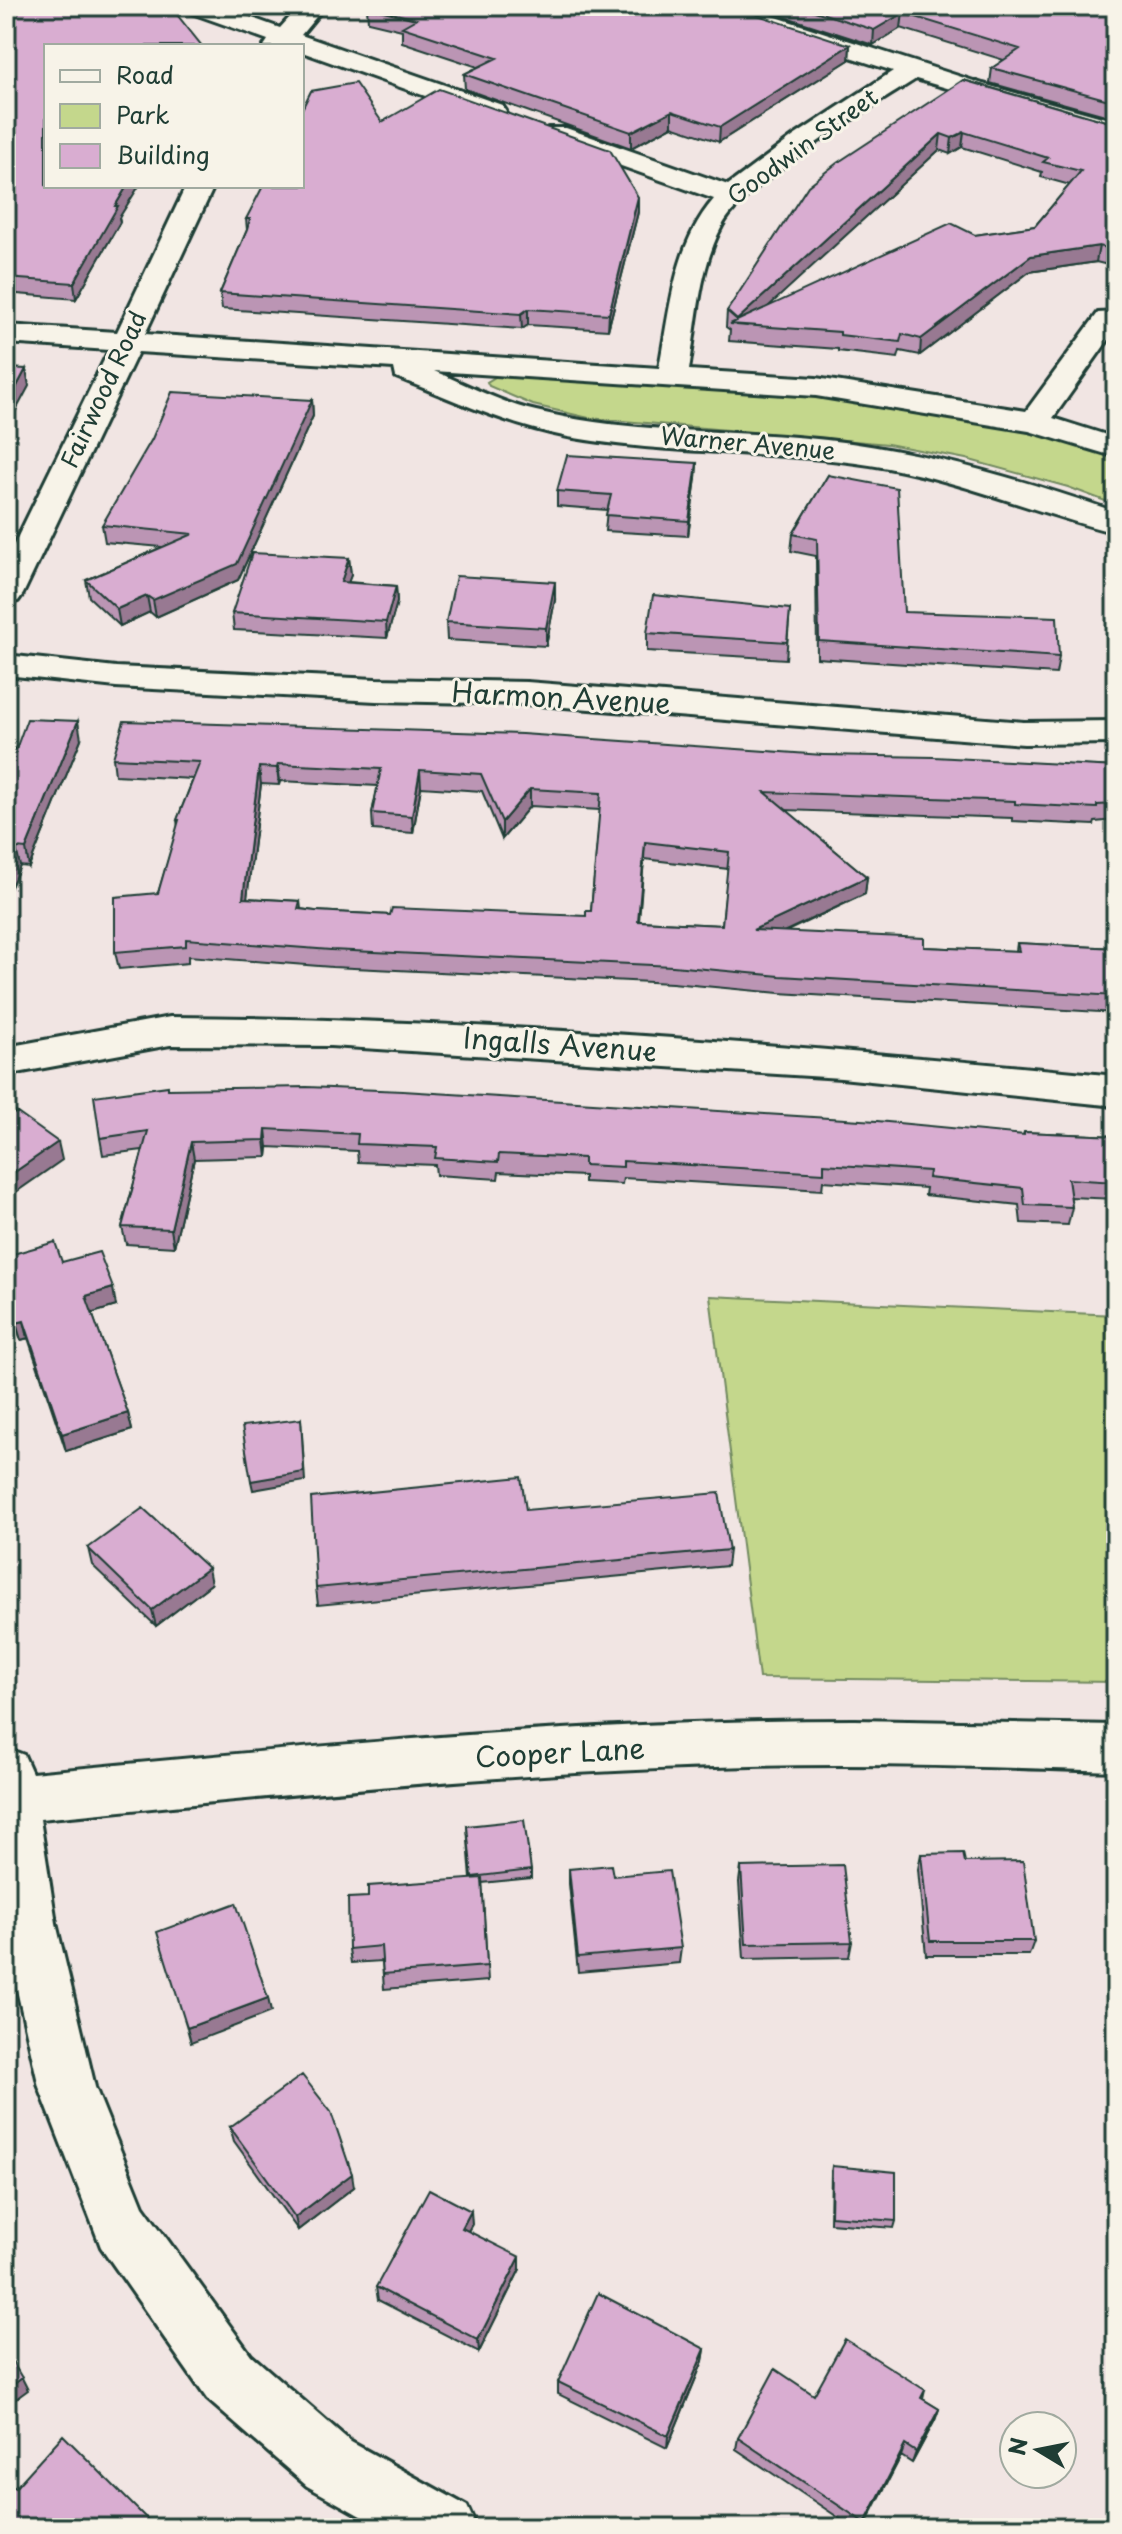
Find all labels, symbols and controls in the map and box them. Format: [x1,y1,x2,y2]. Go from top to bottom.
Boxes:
legend [44,44,304,188]
text: Road [116,56,174,92]
street label: Goodwin Street [719,78,885,213]
text: Park [116,96,170,132]
text: Building [116,136,210,172]
street label: Fairwood Road [50,305,154,473]
street label: Warner Avenue [659,416,837,468]
street label: Harmon Avenue [450,669,672,724]
street label: Ingalls Avenue [462,1015,659,1072]
street label: Cooper Lane [474,1726,646,1777]
north arrow [998,2410,1078,2490]
text: N [999,2435,1035,2458]

